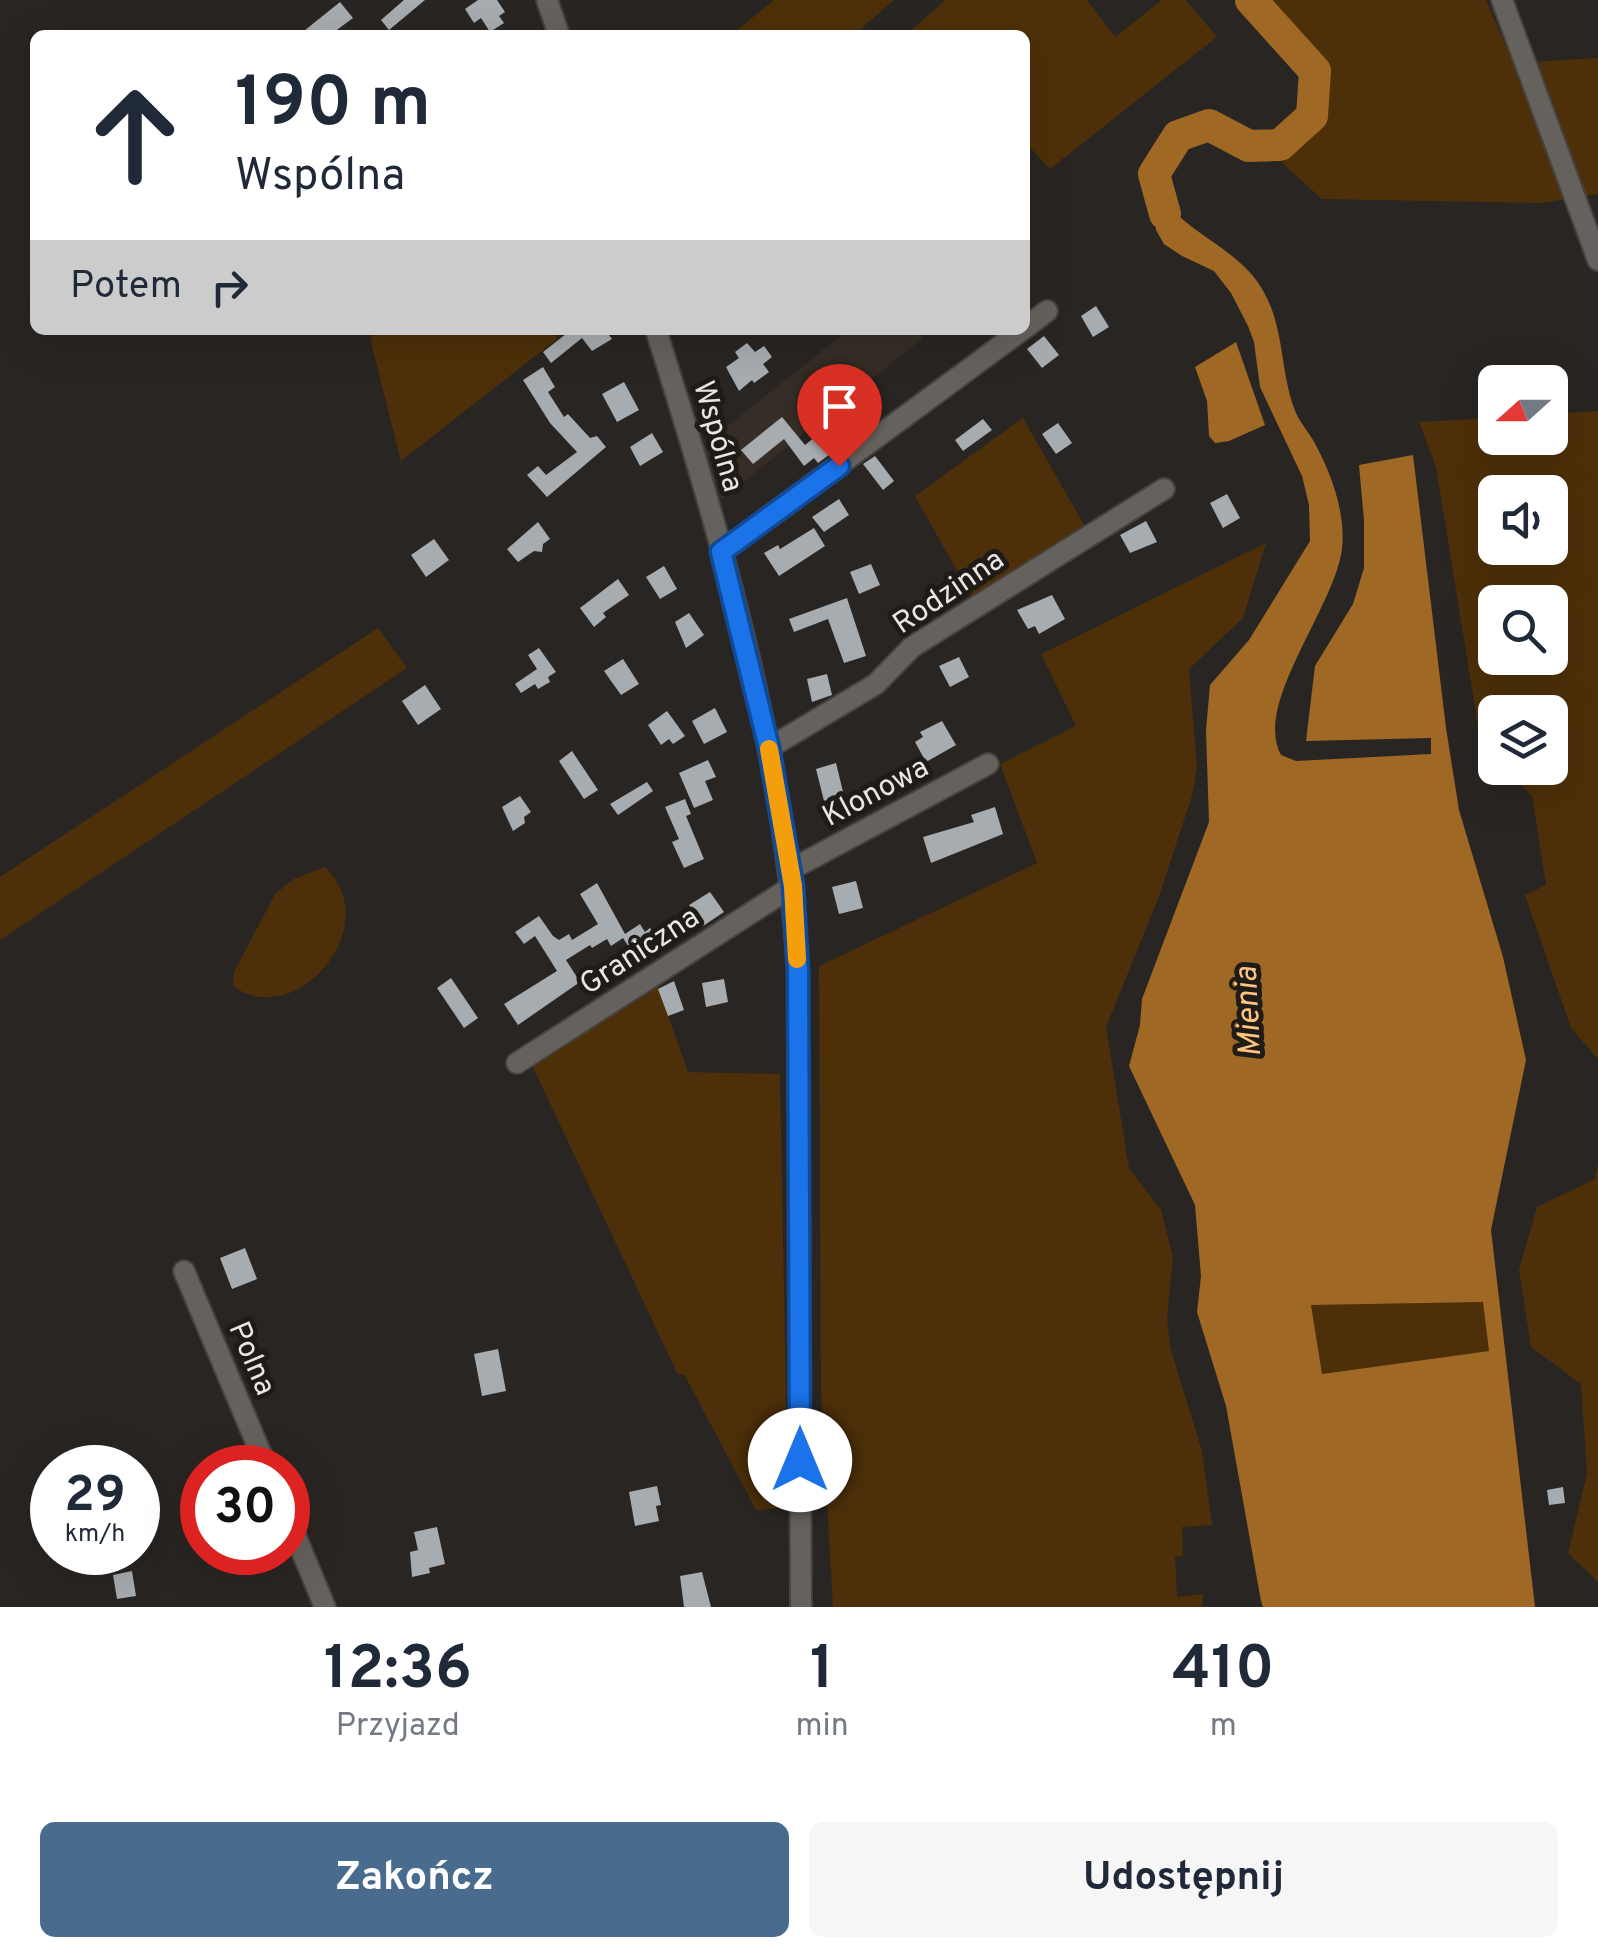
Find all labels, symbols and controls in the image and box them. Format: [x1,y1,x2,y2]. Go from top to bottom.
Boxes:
text: 190 m [235,62,431,151]
icon: ahead [70,70,200,200]
text: Wspólna [235,149,405,206]
icon: right [202,260,257,315]
text: Potem [70,263,182,312]
pin [797,364,882,467]
north arrow [1478,365,1568,455]
map controls [1478,365,1568,785]
street label: Wspólna [683,377,750,496]
icon: arrive [812,379,867,434]
button: sound [1478,475,1568,565]
street label: Rodzinna [887,542,1012,644]
button: search [1478,585,1568,675]
button: layers [1478,695,1568,785]
street label: Klonowa [817,750,936,837]
street label: Graniczna [574,900,707,1004]
water label: Mienia [1228,965,1272,1058]
street label: Polna [219,1317,283,1401]
position arrow [748,1408,852,1512]
speed limit sign: 30 [180,1445,310,1575]
text: 29 [64,1466,126,1529]
text: km/h [65,1519,125,1551]
text: 12:36 [324,1634,472,1710]
text: 1 [810,1634,834,1710]
text: 410 [1172,1634,1274,1710]
text: Przyjazd [336,1707,460,1747]
text: min [795,1707,849,1747]
text: m [1210,1707,1237,1747]
button: Zakończ [40,1822,789,1937]
button: Udostępnij [809,1822,1558,1937]

